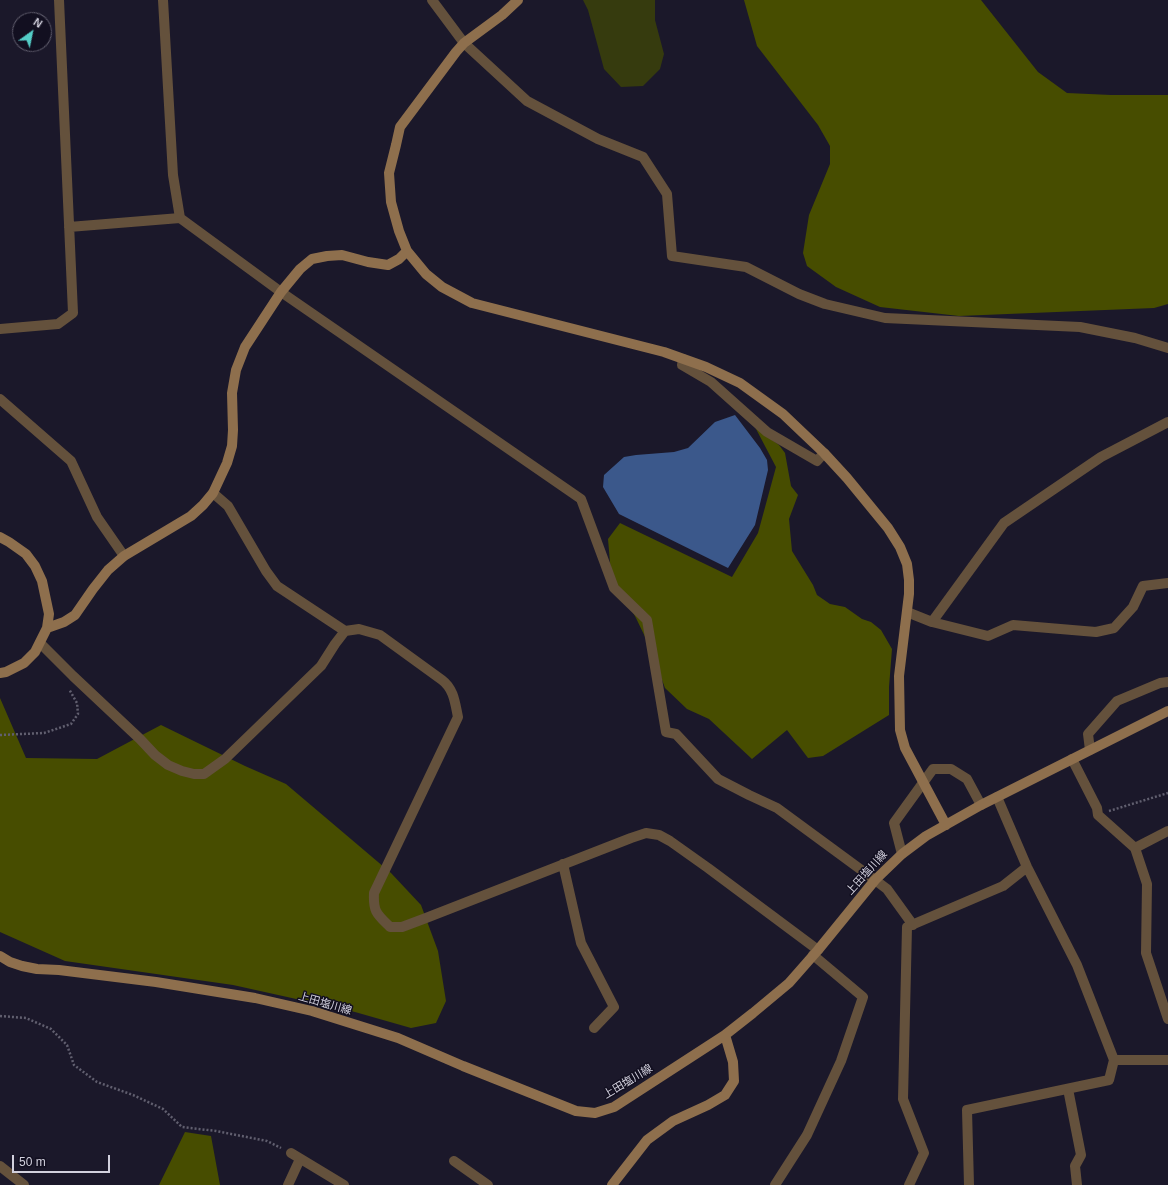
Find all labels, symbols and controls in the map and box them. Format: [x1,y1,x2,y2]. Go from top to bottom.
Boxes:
north arrow [12,12,52,52]
text: N [31,16,45,30]
street label: 上田塩川線 [844,848,890,898]
street label: 上田塩川線 [297,990,353,1018]
street label: 上田塩川線 [601,1062,655,1102]
scale bar [14,1147,112,1173]
text: 50 m [19,1155,46,1169]

